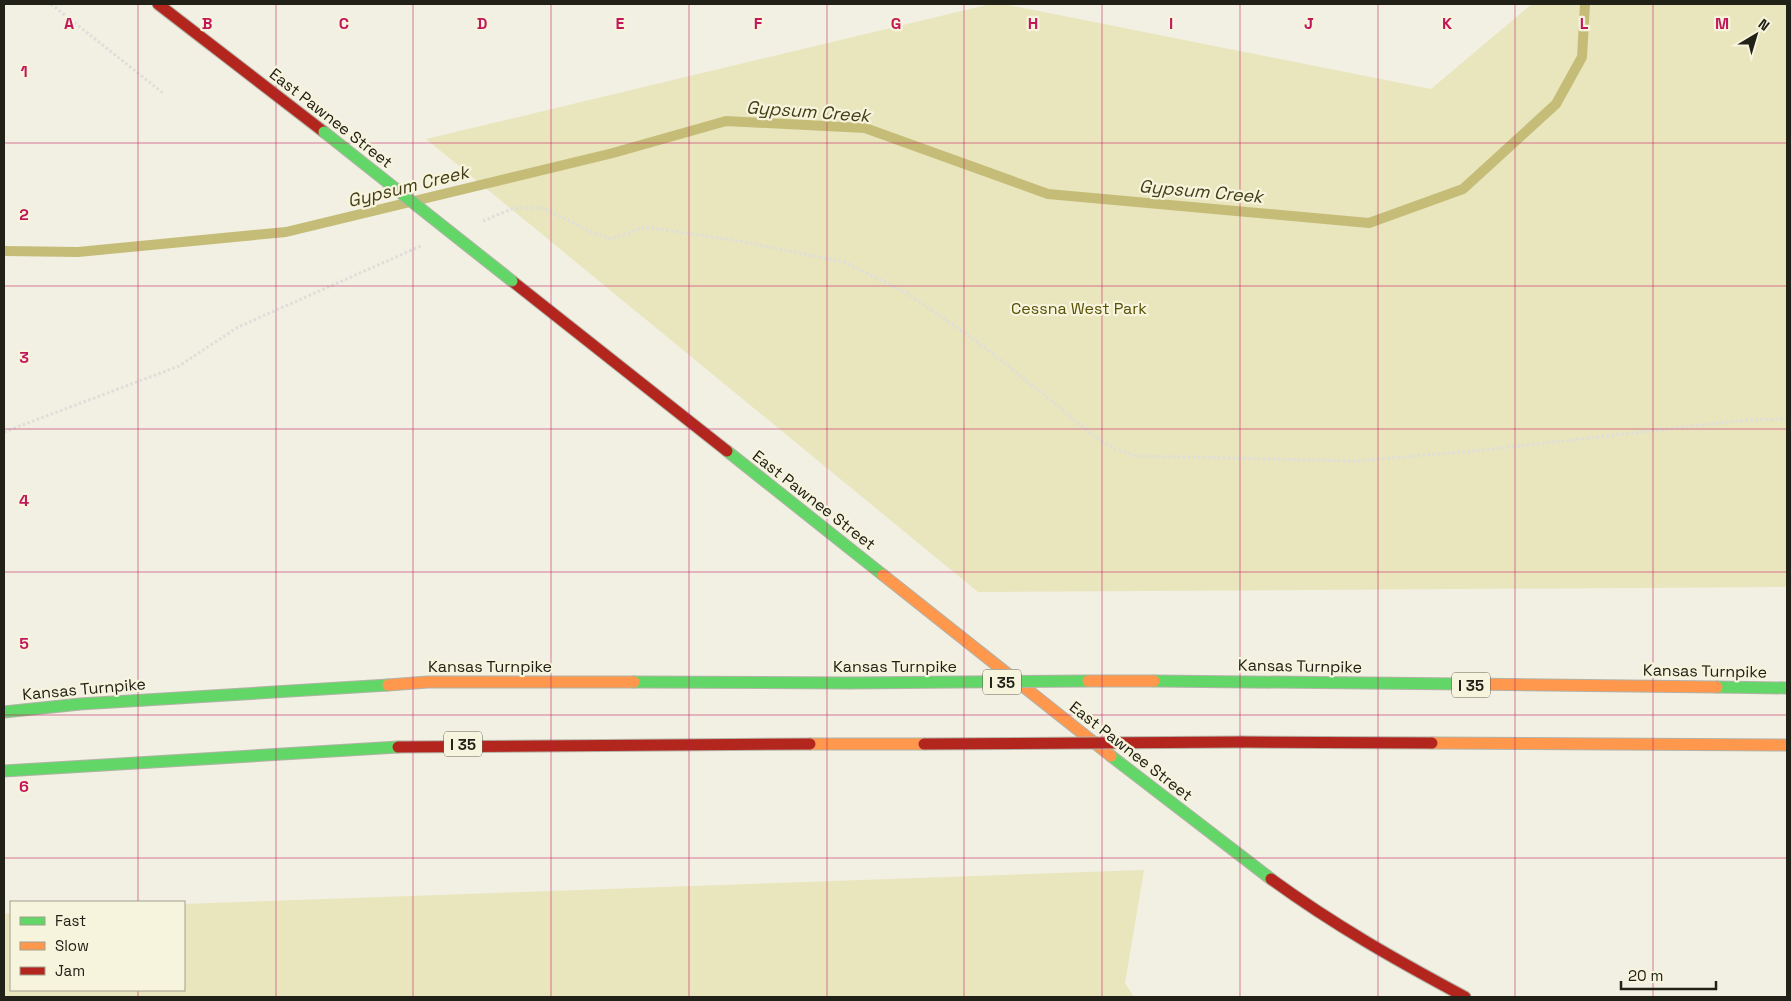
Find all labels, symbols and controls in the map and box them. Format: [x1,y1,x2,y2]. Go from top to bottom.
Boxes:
north arrow [1731,10,1781,60]
text: A [64,13,74,34]
text: B [202,13,212,34]
text: C [339,13,349,34]
text: D [477,13,487,34]
text: E [616,13,625,34]
text: F [754,13,763,34]
text: G [891,13,901,34]
text: H [1028,13,1038,34]
text: I [1169,13,1173,34]
text: J [1304,13,1314,34]
text: K [1442,13,1452,34]
text: L [1580,13,1589,34]
text: M [1715,13,1729,34]
text: N [1755,15,1773,35]
text: 1 [20,61,28,82]
street label: East Pawnee Street [265,63,397,173]
water label: Gypsum Creek [745,95,873,127]
water label: Gypsum Creek [345,159,473,212]
water label: Gypsum Creek [1138,174,1266,208]
text: 2 [19,204,29,225]
park label: Cessna West Park [1011,298,1147,319]
text: 3 [19,347,29,368]
street label: East Pawnee Street [748,445,880,555]
text: 4 [19,490,29,511]
text: 5 [19,633,29,654]
street label: Kansas Turnpike [1238,654,1362,678]
street label: Kansas Turnpike [428,656,552,677]
street label: Kansas Turnpike [833,656,957,677]
street label: Kansas Turnpike [1643,659,1767,683]
road number: I 35 [983,670,1021,694]
road number: I 35 [1452,672,1490,698]
street label: Kansas Turnpike [21,673,147,705]
street label: East Pawnee Street [1065,696,1197,806]
road number: I 35 [444,732,482,756]
text: 6 [19,776,29,797]
legend [10,901,185,991]
text: Fast [55,911,86,930]
text: Slow [55,936,89,955]
scale bar [1621,958,1716,990]
text: Jam [55,961,85,980]
text: 20 m [1628,966,1663,985]

